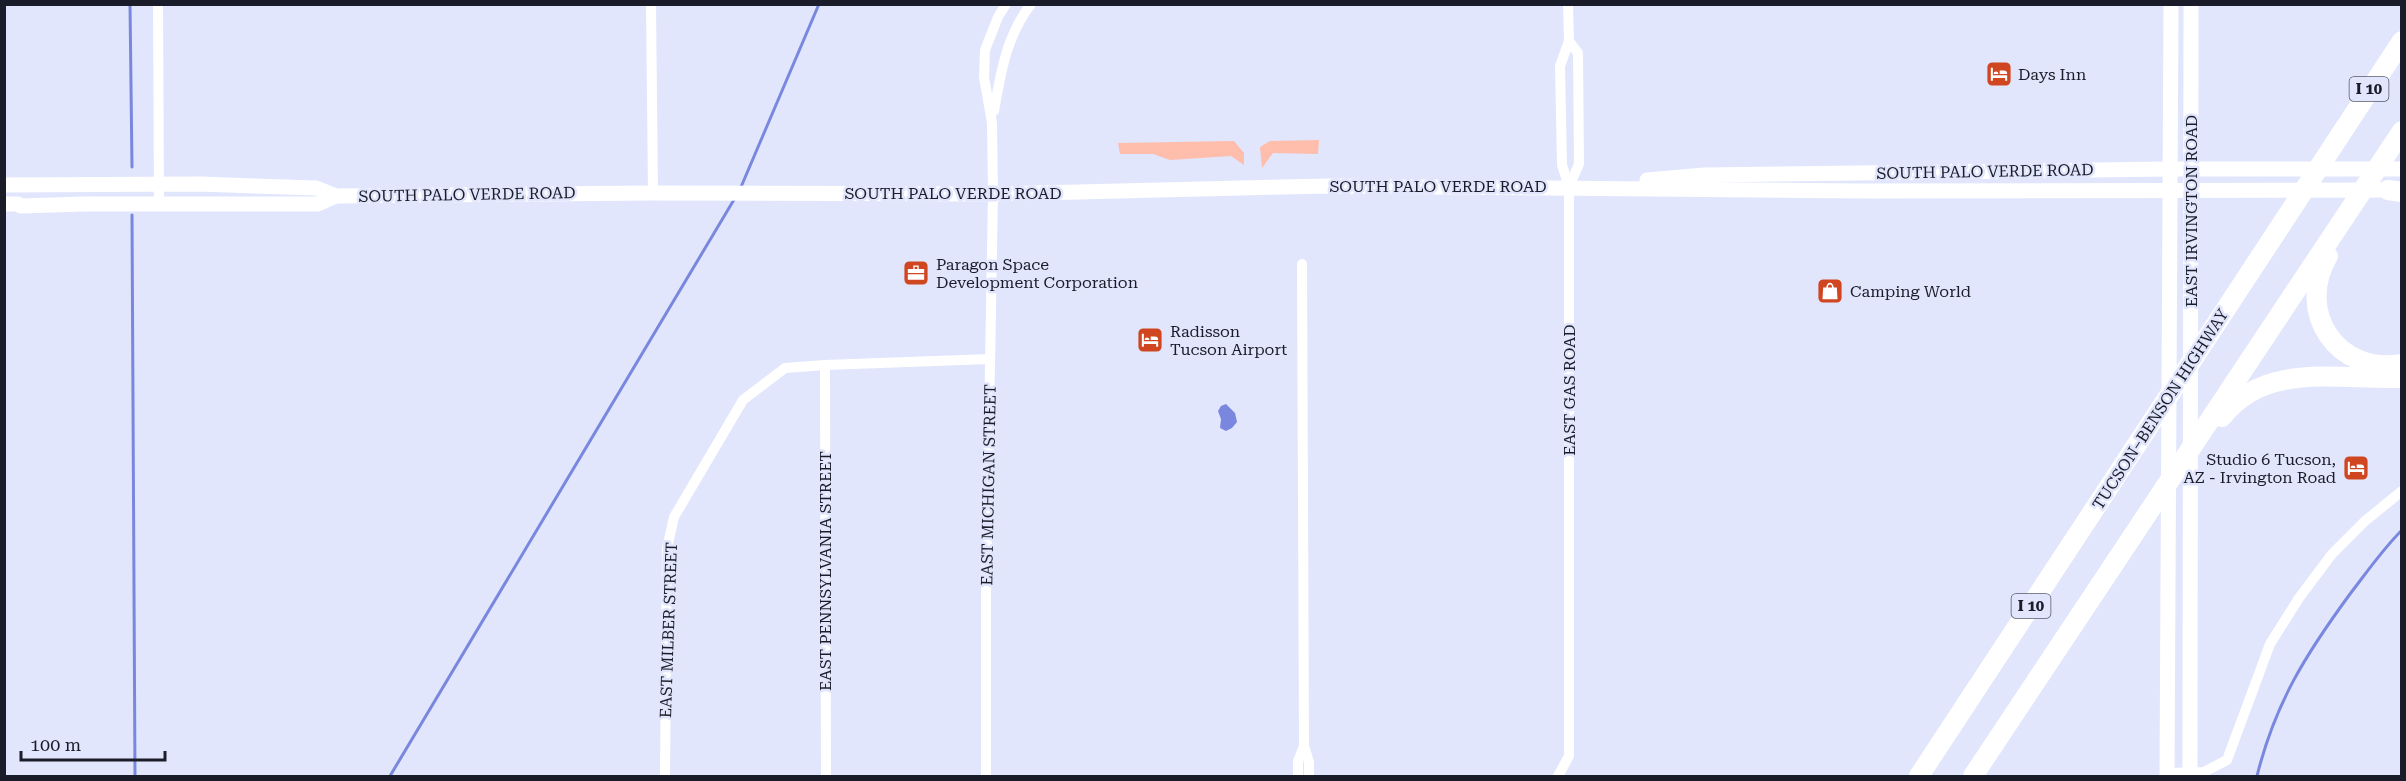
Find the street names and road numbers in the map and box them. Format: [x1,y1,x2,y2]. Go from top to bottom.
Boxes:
road number: I 10 [2350,77,2388,101]
street label: EAST IRVINGTON ROAD [2182,115,2201,307]
street label: SOUTH PALO VERDE ROAD [1876,160,2094,183]
street label: SOUTH PALO VERDE ROAD [1329,177,1547,196]
street label: SOUTH PALO VERDE ROAD [358,183,576,206]
street label: SOUTH PALO VERDE ROAD [844,184,1062,203]
street label: TUCSON–BENSON HIGHWAY [2088,305,2232,513]
street label: EAST GAS ROAD [1560,324,1579,456]
street label: EAST MICHIGAN STREET [977,384,1000,586]
street label: EAST PENNSYLVANIA STREET [816,451,835,691]
street label: EAST MILBER STREET [656,541,681,718]
road number: I 10 [2012,594,2050,618]

